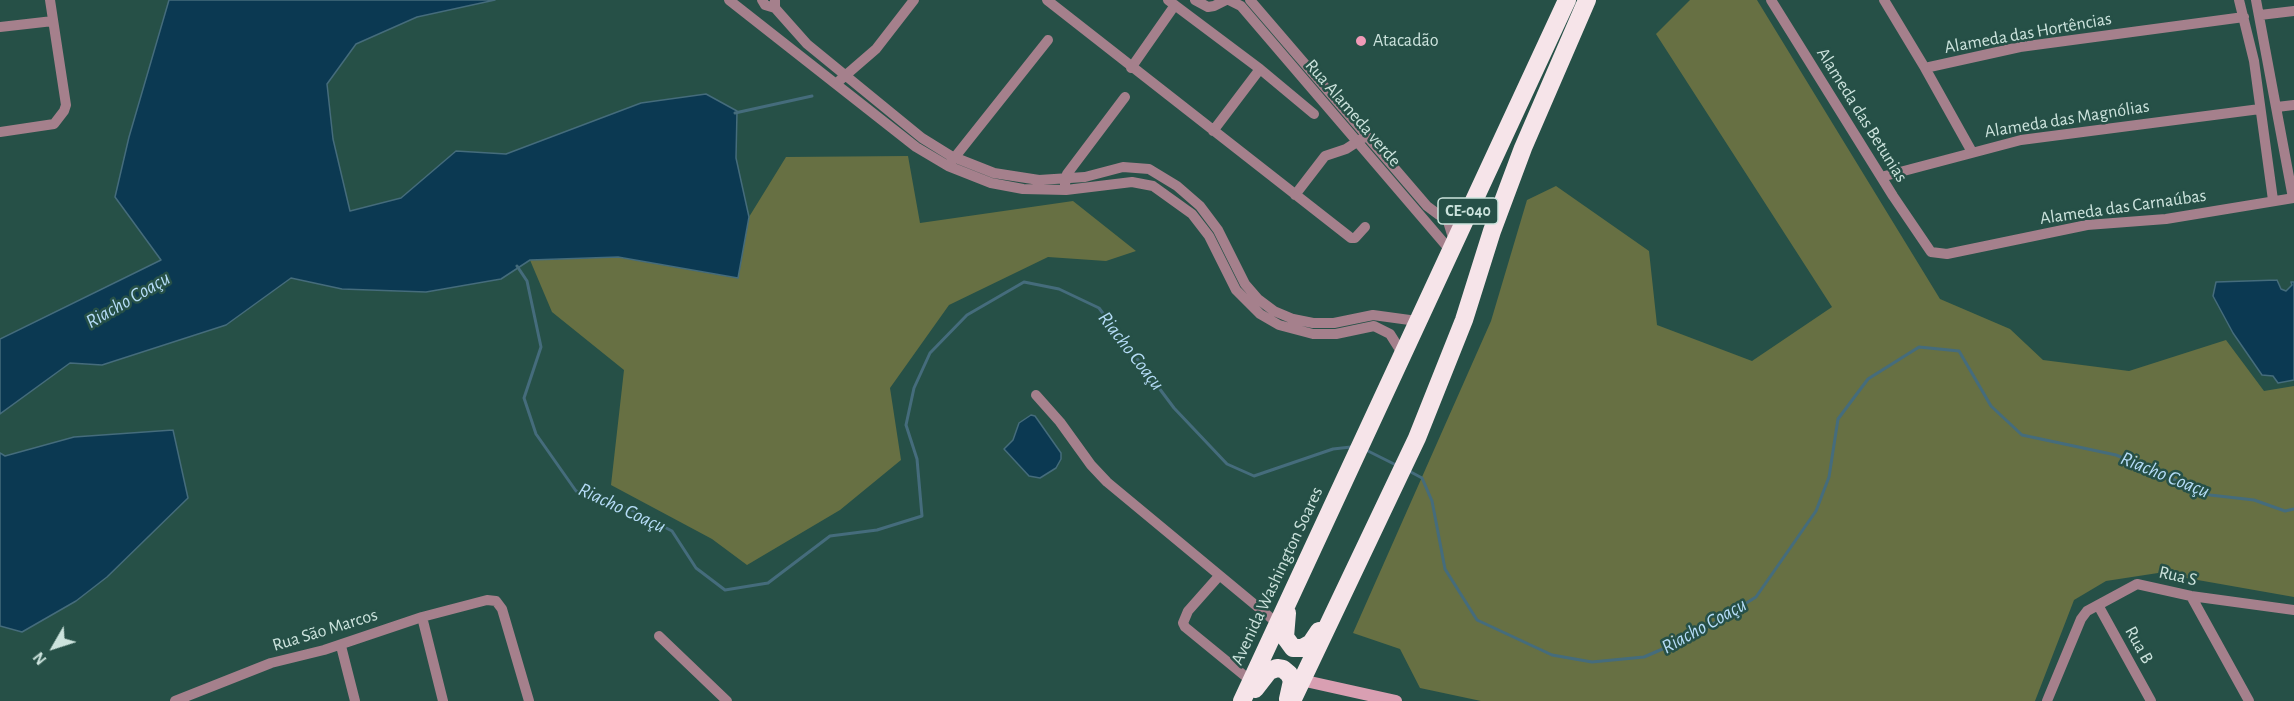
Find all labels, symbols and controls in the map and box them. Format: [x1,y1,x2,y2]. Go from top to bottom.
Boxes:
street label: Alameda das Hortências [1943,8,2113,58]
place label: Atacadão [1373,30,1439,52]
marker: Atacadão [1354,34,1368,48]
street label: Alameda das Betunias [1812,44,1912,186]
street label: Rua Alameda verde [1300,55,1406,171]
street label: Alameda das Magnólias [1983,95,2151,143]
street label: Alameda das Carnaúbas [2038,185,2208,229]
road number: CE-040 [1438,198,1498,224]
water label: Riacho Coaçu [81,266,175,334]
water label: Riacho Coaçu [1093,307,1169,395]
water label: Riacho Coaçu [2117,446,2213,504]
water label: Riacho Coaçu [574,477,670,539]
street label: Avenida Washington Soares [1226,483,1328,669]
street label: Rua S [2157,561,2199,591]
water label: Riacho Coaçu [1657,593,1751,659]
street label: Rua São Marcos [270,604,380,656]
north arrow [24,617,84,677]
street label: Rua B [2120,622,2158,668]
text: N [30,649,50,668]

